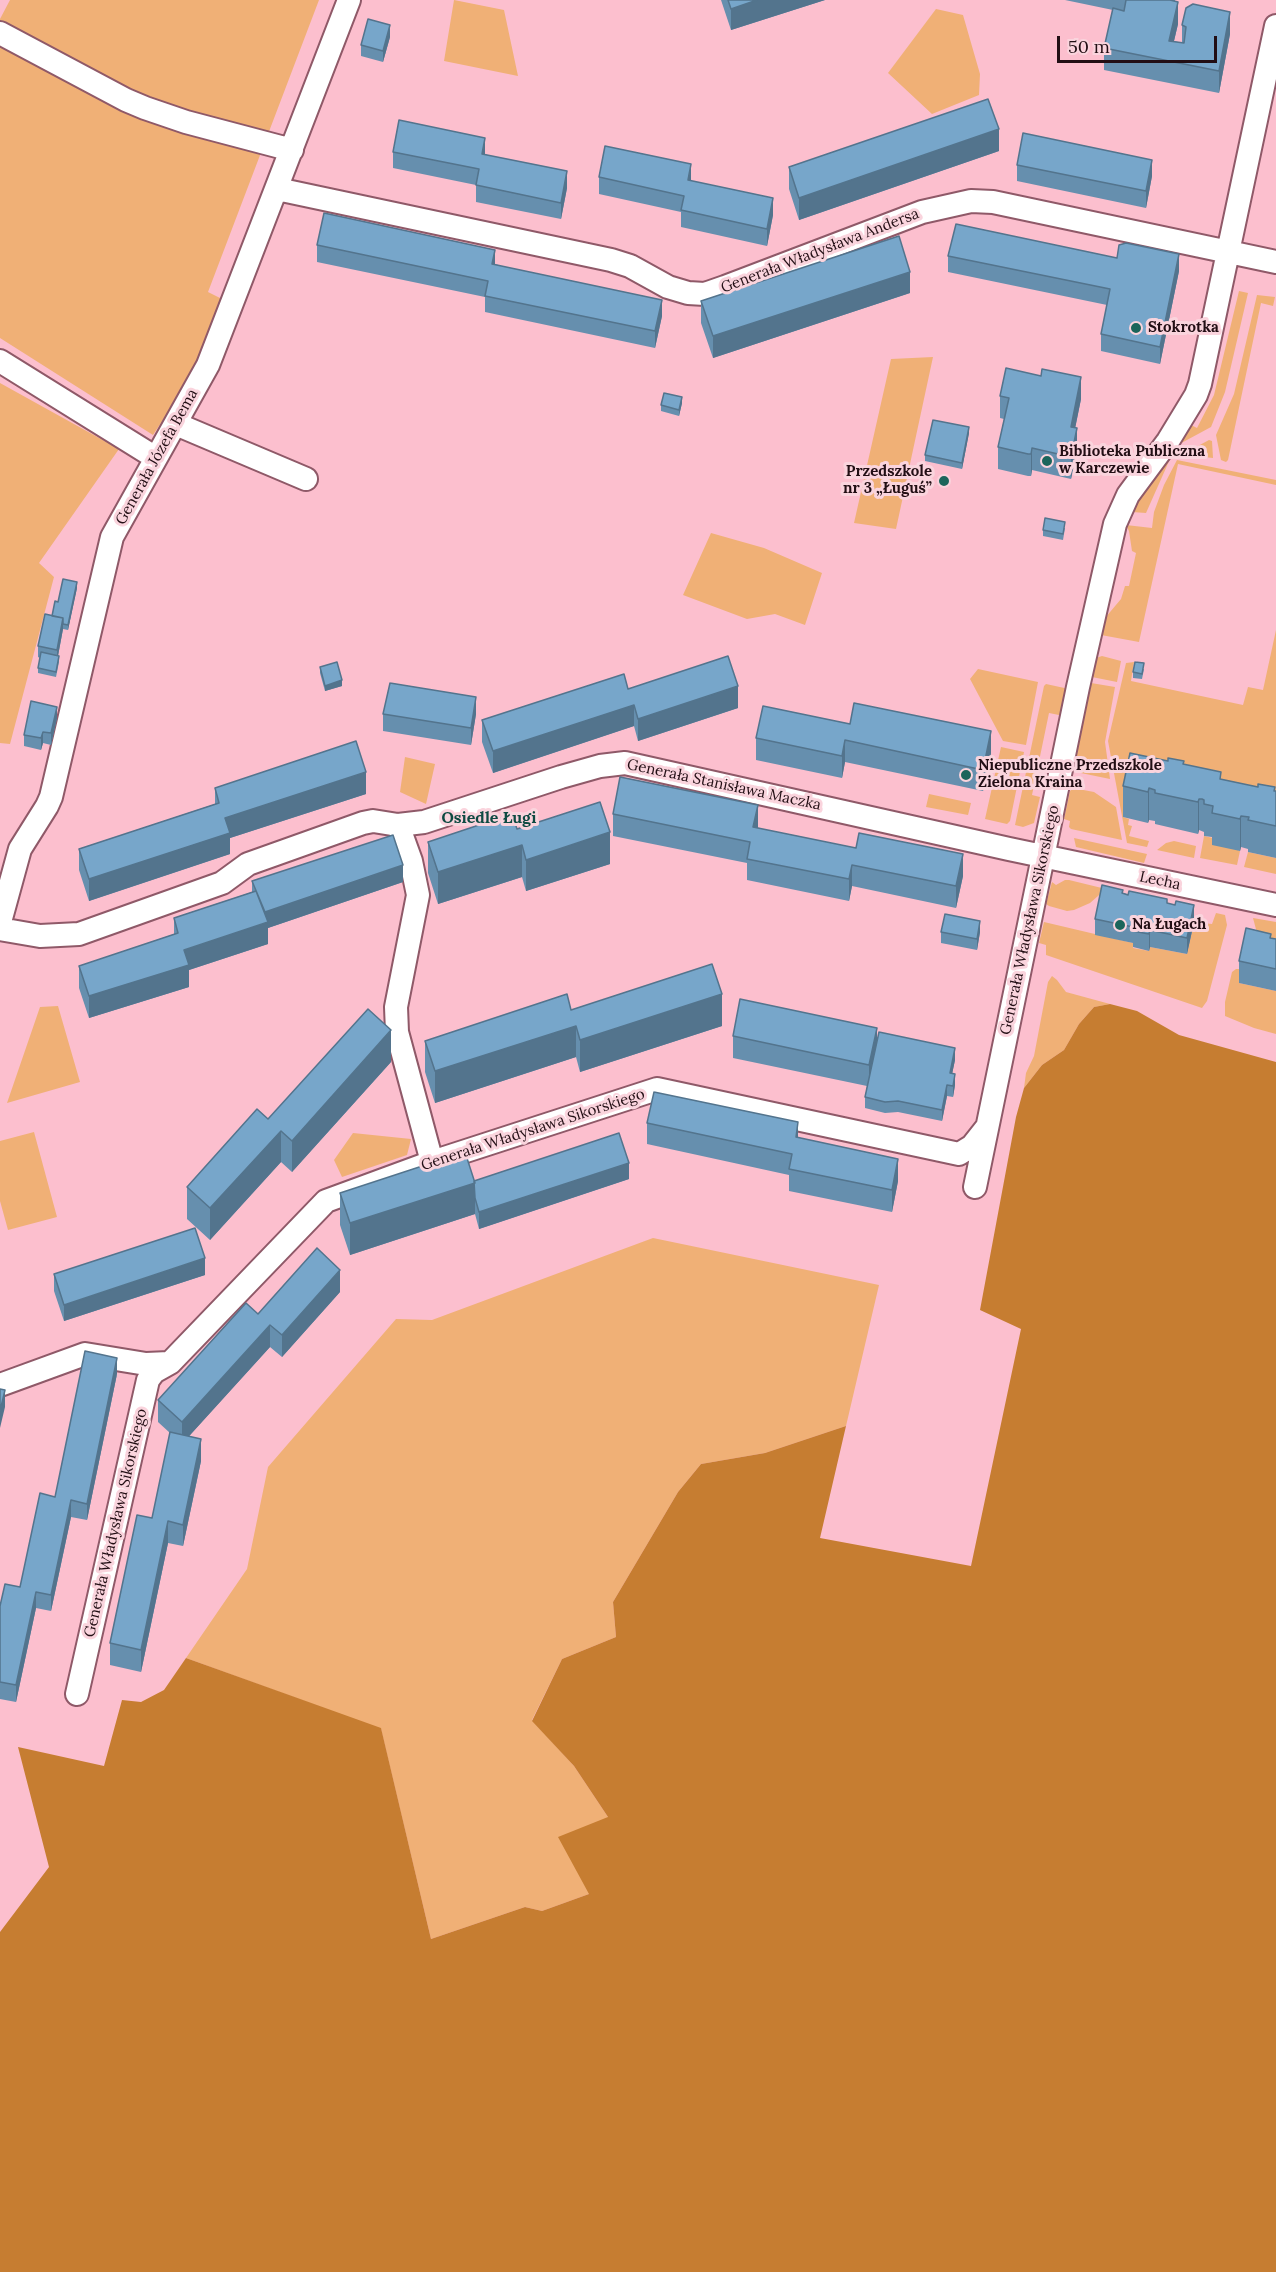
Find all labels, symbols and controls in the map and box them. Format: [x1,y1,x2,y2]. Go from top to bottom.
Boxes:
scale bar [1060,24,1220,62]
text: 50 m [1068,35,1110,58]
street label: Generała Władysława Andersa [718,205,922,297]
place label: Stokrotka [1148,319,1219,337]
marker: Stokrotka [1129,321,1143,335]
street label: Generała Józefa Bema [112,386,202,528]
place label: Biblioteka Publiczna w Karczewie [1059,443,1205,478]
marker: Biblioteka Publiczna w Karczewie [1040,454,1054,468]
place label: Przedszkole nr 3 „Ługuś” [843,463,932,498]
marker: Przedszkole nr 3 „Ługuś” [937,474,951,488]
street label: Generała Stanisława Maczka [625,756,823,814]
place label: Niepubliczne Przedszkole Zielona Kraina [978,757,1162,792]
marker: Niepubliczne Przedszkole Zielona Kraina [959,768,973,782]
street label: Generała Władysława Sikorskiego [997,804,1063,1036]
district label: Osiedle Ługi [441,808,537,828]
street label: Lecha [1138,868,1182,894]
place label: Na Ługach [1132,916,1206,934]
marker: Na Ługach [1113,918,1127,932]
street label: Generała Władysława Sikorskiego [419,1085,647,1175]
street label: Generała Władysława Sikorskiego [81,1407,151,1639]

